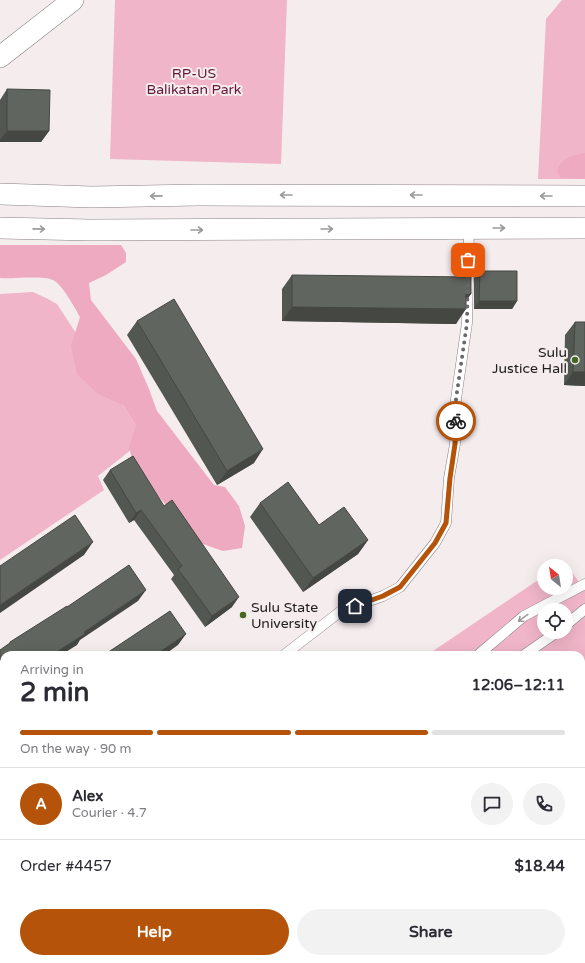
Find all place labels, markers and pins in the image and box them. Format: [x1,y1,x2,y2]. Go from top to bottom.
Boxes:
pin [451,243,485,277]
place label: Sulu Justice Hall [492,344,567,377]
marker: Sulu Justice Hall [570,355,580,365]
pin [338,589,372,623]
place label: Sulu State University [251,599,318,632]
marker: Sulu State University [238,610,248,620]

